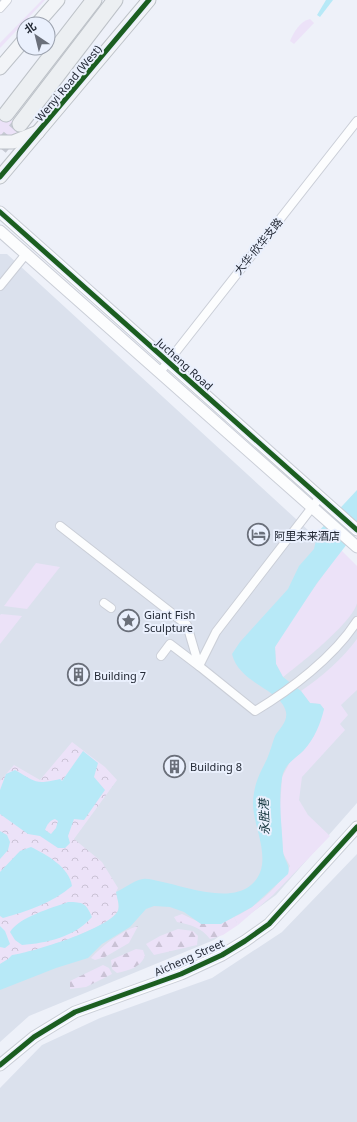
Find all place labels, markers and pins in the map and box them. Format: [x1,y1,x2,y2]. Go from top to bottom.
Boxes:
hotel icon: 阿里未来酒店 [245,522,271,548]
place label: 阿里未来酒店 [274,528,340,543]
place icon: Giant Fish Sculpture [115,607,141,633]
place label: Giant Fish Sculpture [144,607,195,635]
building icon: Building 7 [65,662,91,688]
place label: Building 7 [94,668,146,683]
building icon: Building 8 [162,753,188,779]
place label: Building 8 [190,759,242,774]

